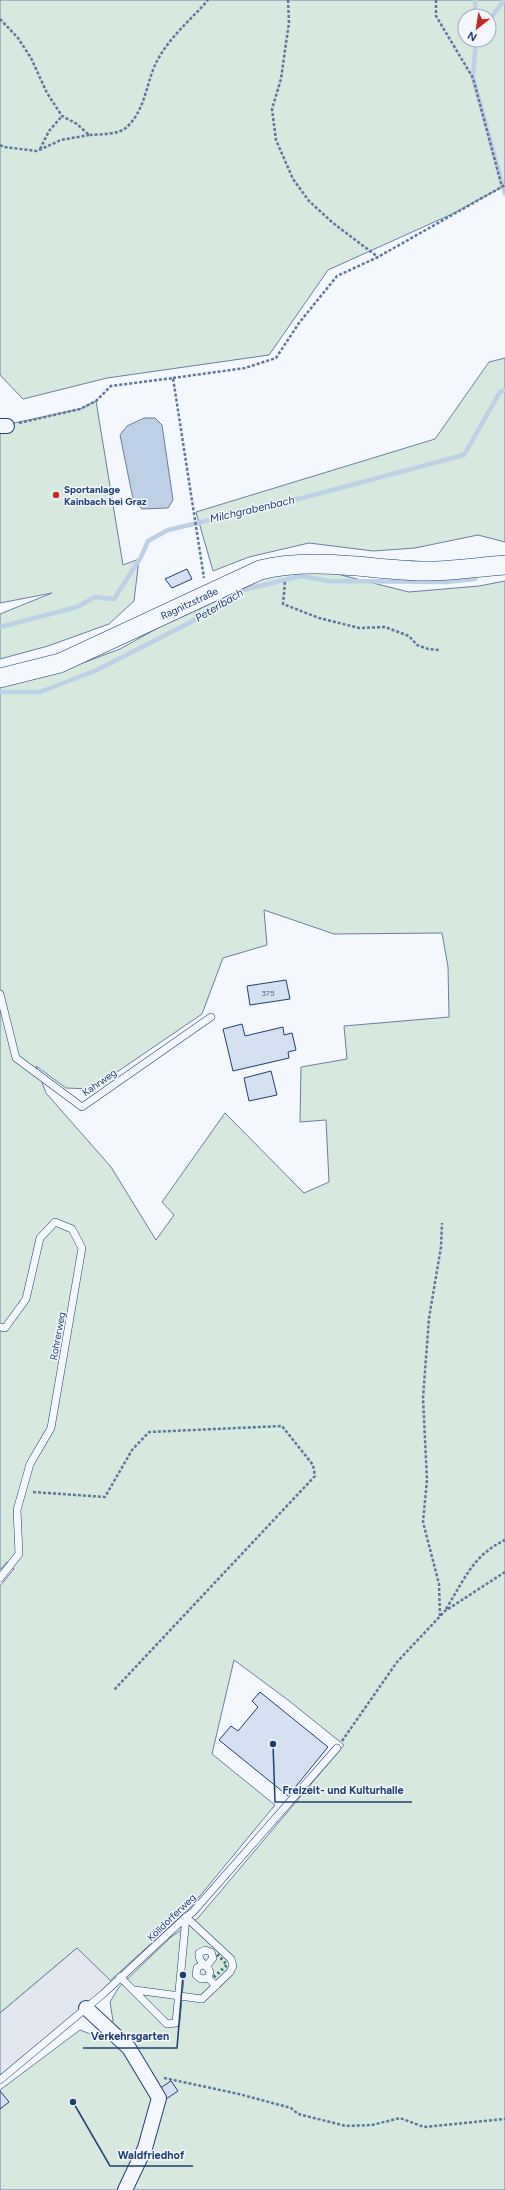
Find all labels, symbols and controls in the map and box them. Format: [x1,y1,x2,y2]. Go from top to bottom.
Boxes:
north arrow [457,8,497,48]
text: N [465,28,479,44]
place label: Sportanlage Kainbach bei Graz [64,483,147,508]
marker: Sportanlage Kainbach bei Graz [51,490,61,500]
water label: Milchgrabenbach [208,493,296,526]
street label: Ragnitzstraße [158,584,220,622]
water label: Peterlbach [193,586,246,625]
house number: 375 [261,988,275,998]
street label: Kahrweg [80,1066,119,1099]
street label: Rohrerweg [47,1311,68,1361]
callout: Freizeit- und Kulturhalle [275,1779,412,1802]
text: Freizeit- und Kulturhalle [282,1784,404,1797]
street label: Kölldorferweg [144,1891,199,1944]
callout: Verkehrsgarten [83,2025,177,2048]
text: Verkehrsgarten [91,2030,169,2043]
callout: Waldfriedhof [110,2143,193,2166]
text: Waldfriedhof [118,2149,185,2162]

